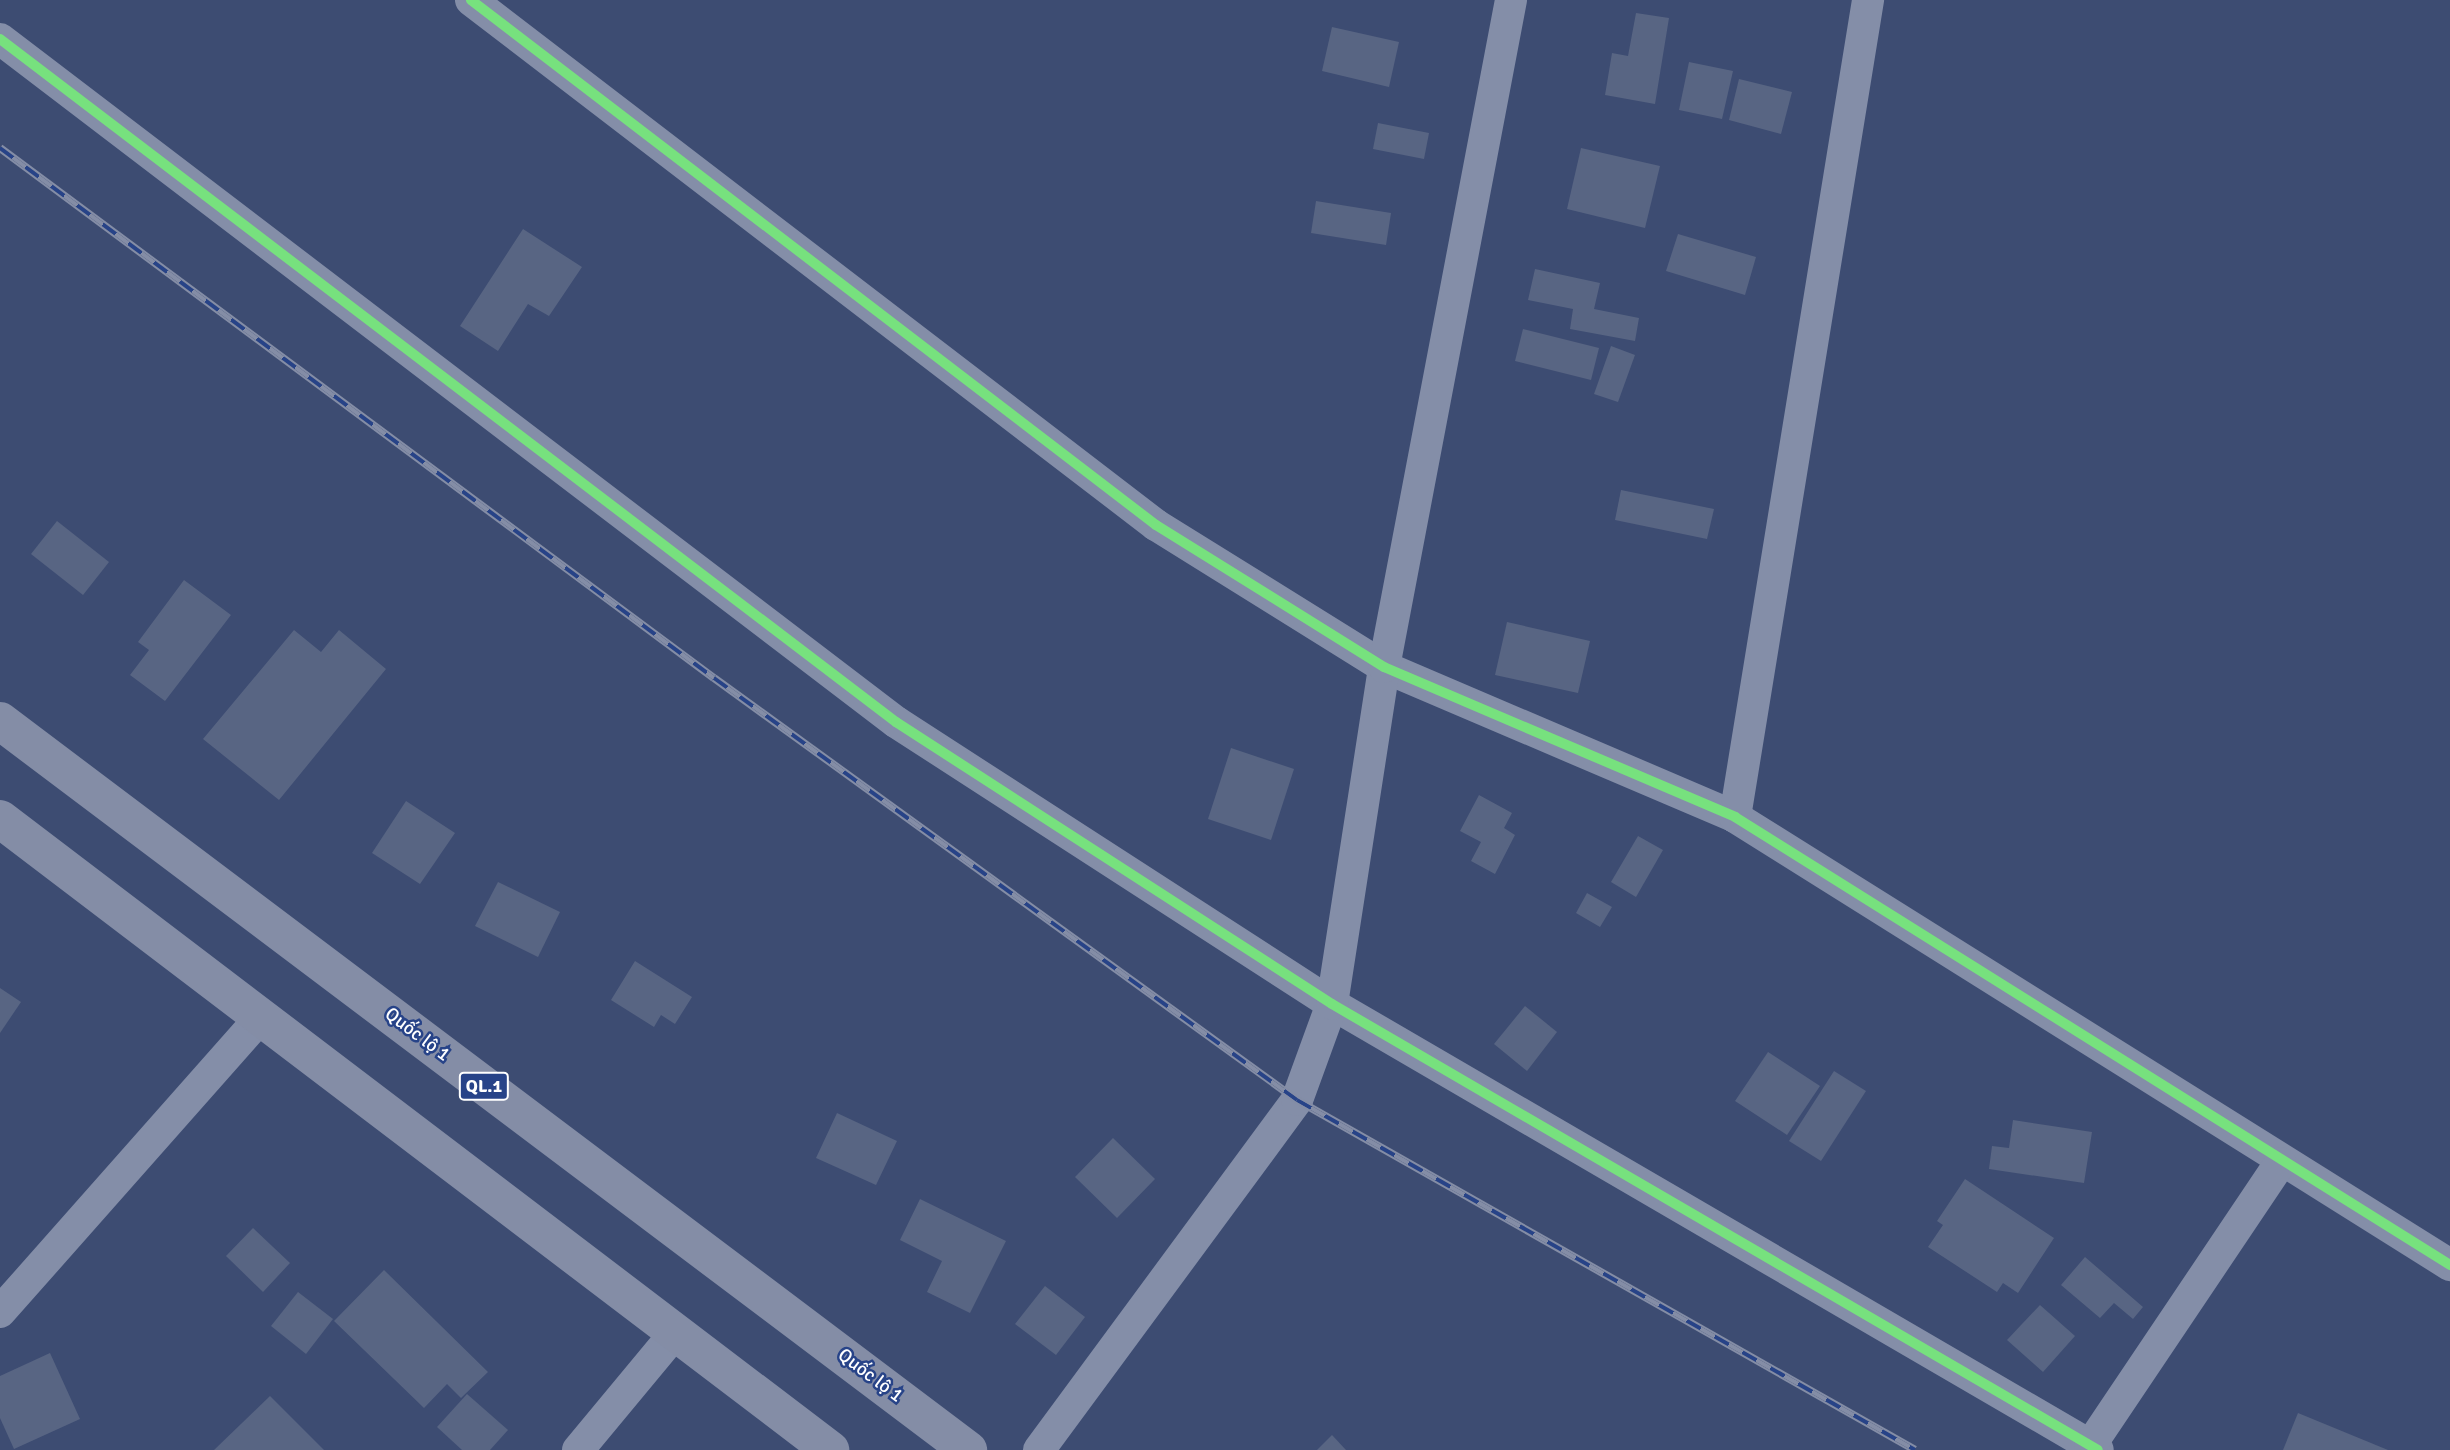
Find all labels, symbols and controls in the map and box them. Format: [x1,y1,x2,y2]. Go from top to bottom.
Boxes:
street label: Quốc lộ 1 [380,1003,454,1067]
road number: QL.1 [458,1072,510,1100]
street label: Quốc lộ 1 [833,1344,907,1408]

